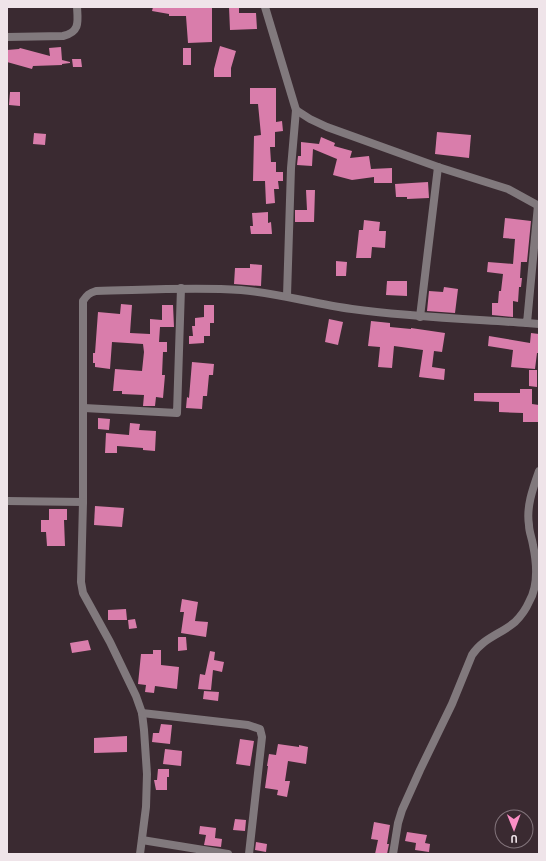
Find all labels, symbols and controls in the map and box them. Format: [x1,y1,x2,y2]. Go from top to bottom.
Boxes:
north arrow [494,809,534,849]
text: U [511,833,518,846]

